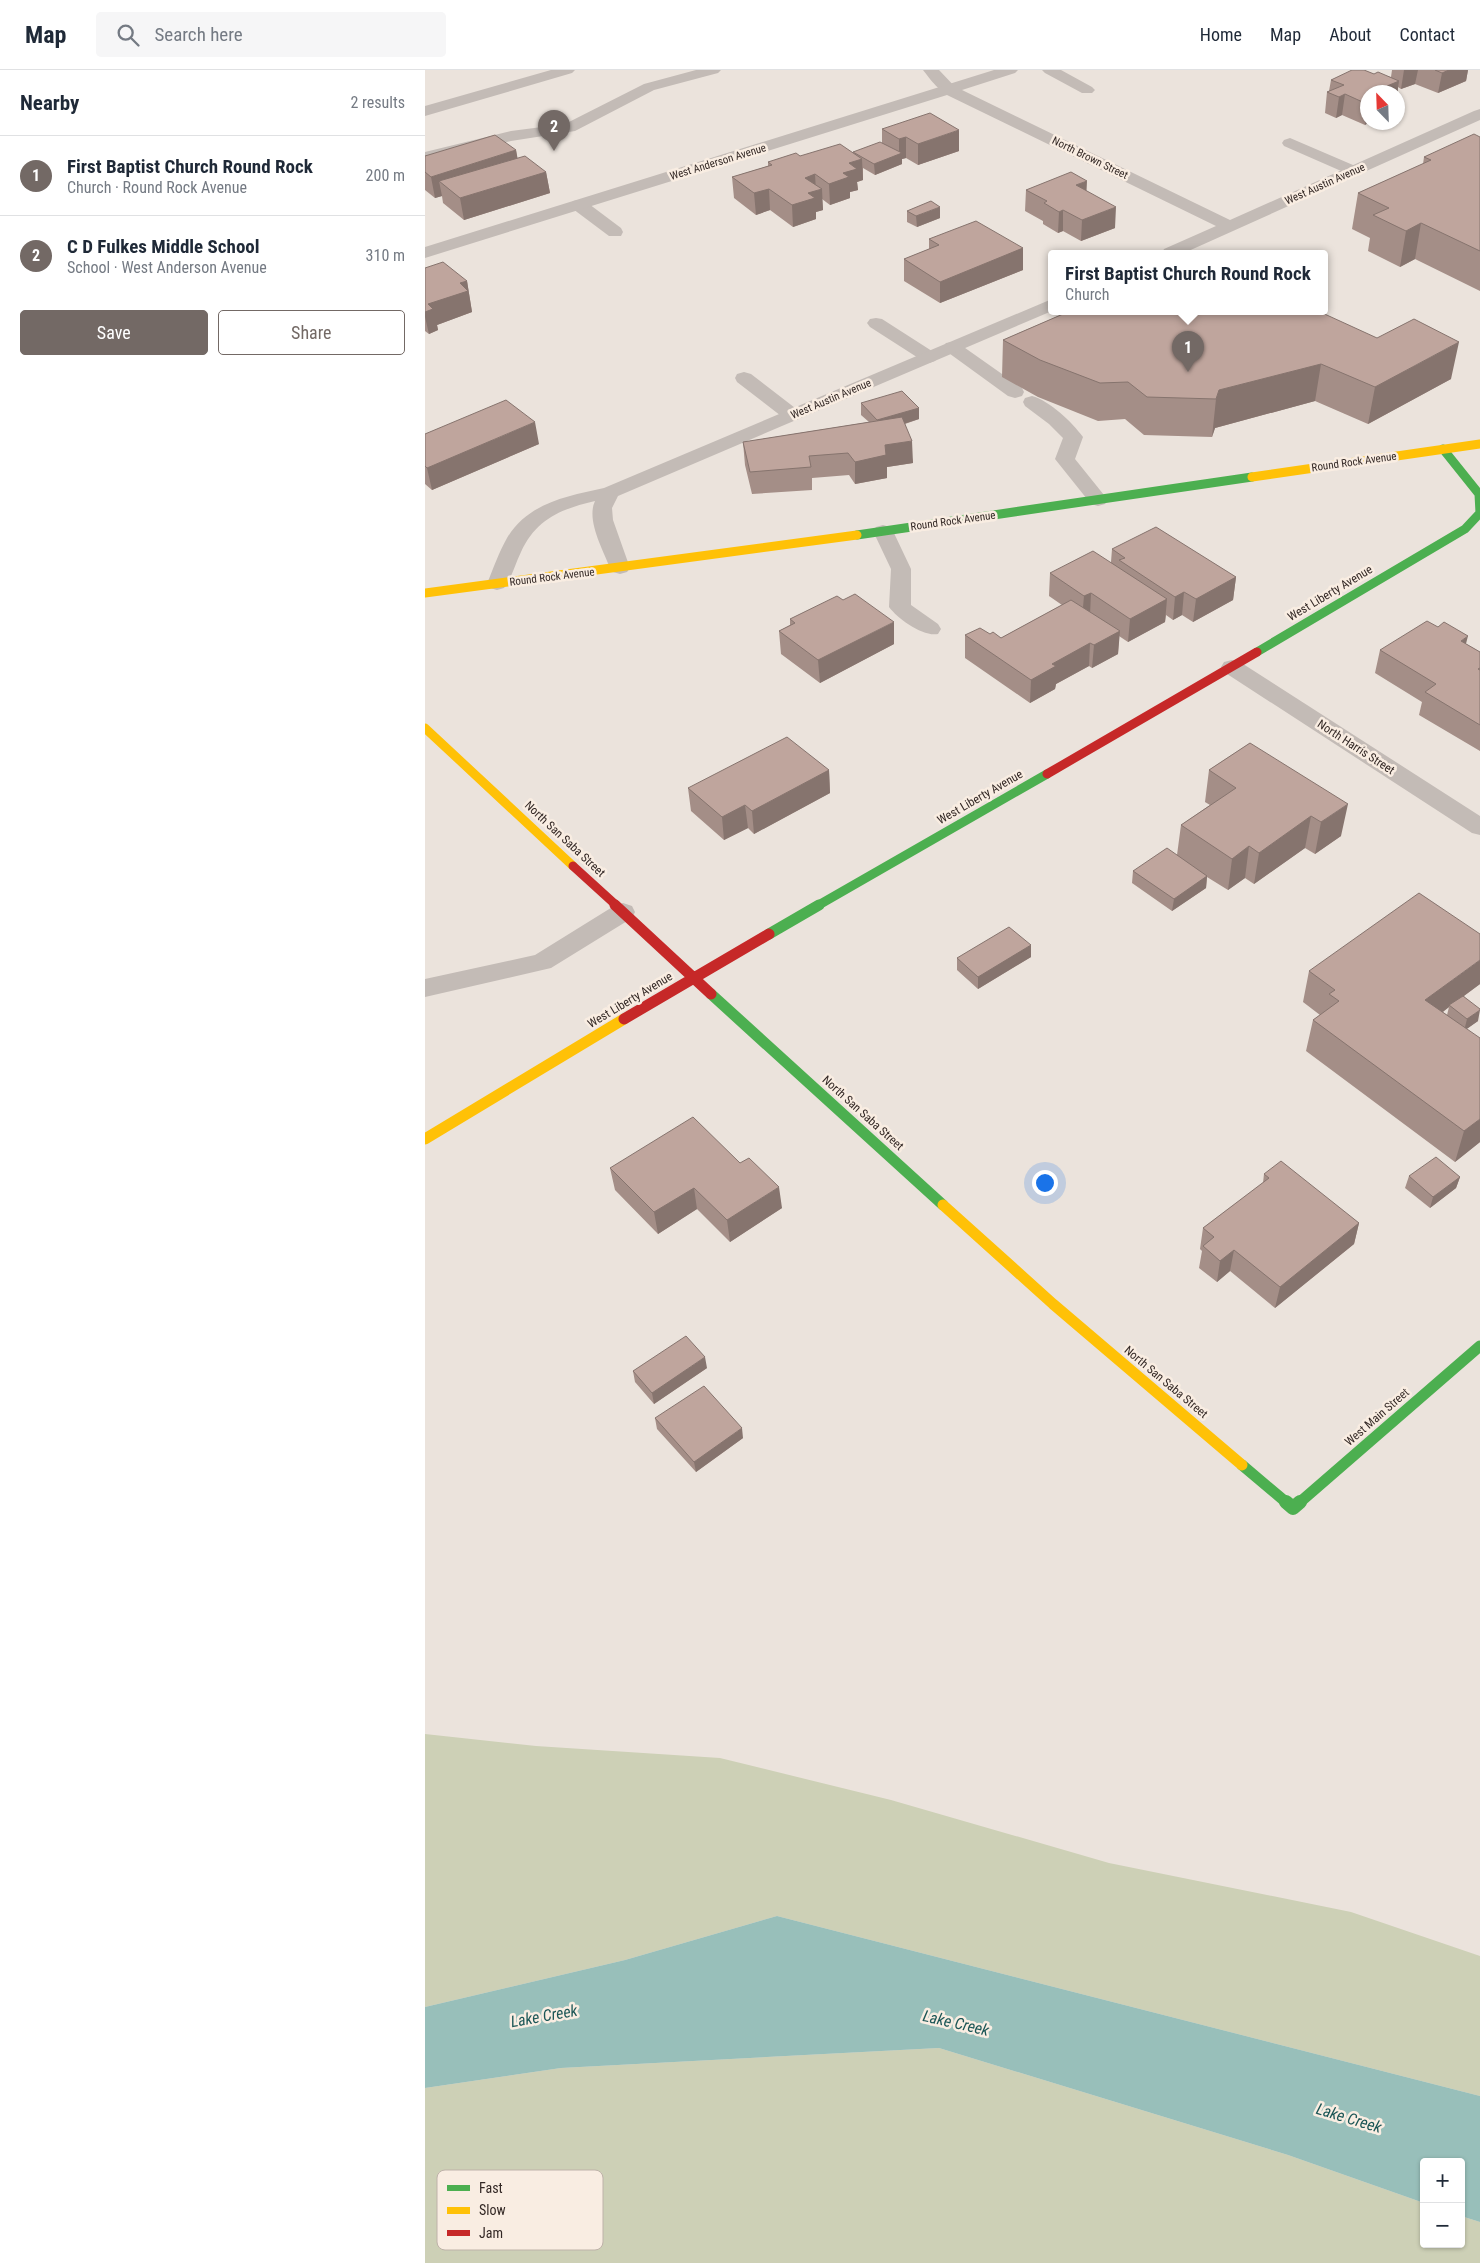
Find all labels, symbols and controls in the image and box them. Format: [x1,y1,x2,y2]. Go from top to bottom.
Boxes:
search box [96,12,446,57]
text: Map [25,21,66,49]
icon: search [114,21,142,49]
text: Search here [154,23,243,46]
text: Home [1200,24,1242,45]
text: Map [1270,24,1301,45]
text: About [1329,24,1371,45]
text: Contact [1399,24,1455,45]
north arrow [1360,85,1405,130]
text: Nearby [20,91,79,115]
text: 2 results [350,93,405,112]
pin: 2 [538,110,570,151]
street label: North Brown Street [1050,134,1130,182]
street label: West Anderson Avenue [668,141,768,183]
text: First Baptist Church Round Rock [67,155,313,178]
street label: West Austin Avenue [1283,161,1367,207]
text: 1 [32,166,40,185]
text: 200 m [366,166,405,185]
text: Church · Round Rock Avenue [67,178,247,197]
text: C D Fulkes Middle School [67,235,260,258]
text: 2 [32,246,40,265]
text: 310 m [366,246,405,265]
popup [1048,250,1328,315]
text: School · West Anderson Avenue [67,258,267,277]
text: First Baptist Church Round Rock [1065,262,1311,285]
text: Church [1065,285,1109,304]
button: Save [20,310,208,355]
button: Share [218,310,405,355]
pin: 1 [1172,331,1204,372]
street label: West Austin Avenue [789,376,873,422]
street label: Round Rock Avenue [1311,450,1397,474]
street label: Round Rock Avenue [910,509,996,533]
street label: West Liberty Avenue [1285,562,1375,624]
street label: Round Rock Avenue [509,565,595,589]
street label: North Harris Street [1315,717,1398,777]
street label: West Liberty Avenue [935,767,1025,827]
street label: North San Saba Street [522,798,608,880]
street label: West Liberty Avenue [585,969,675,1031]
street label: North San Saba Street [819,1073,907,1153]
your location [1032,1170,1058,1196]
street label: North San Saba Street [1121,1343,1211,1421]
street label: West Main Street [1342,1385,1412,1449]
water label: Lake Creek [509,2001,580,2031]
water label: Lake Creek [921,2006,992,2040]
water label: Lake Creek [1314,2099,1385,2137]
map controls [1420,2158,1465,2248]
button: + [1420,2158,1465,2203]
legend [437,2170,603,2250]
text: Fast [479,2180,503,2196]
text: Slow [479,2202,506,2218]
button: − [1420,2203,1465,2248]
text: Jam [479,2225,503,2241]

